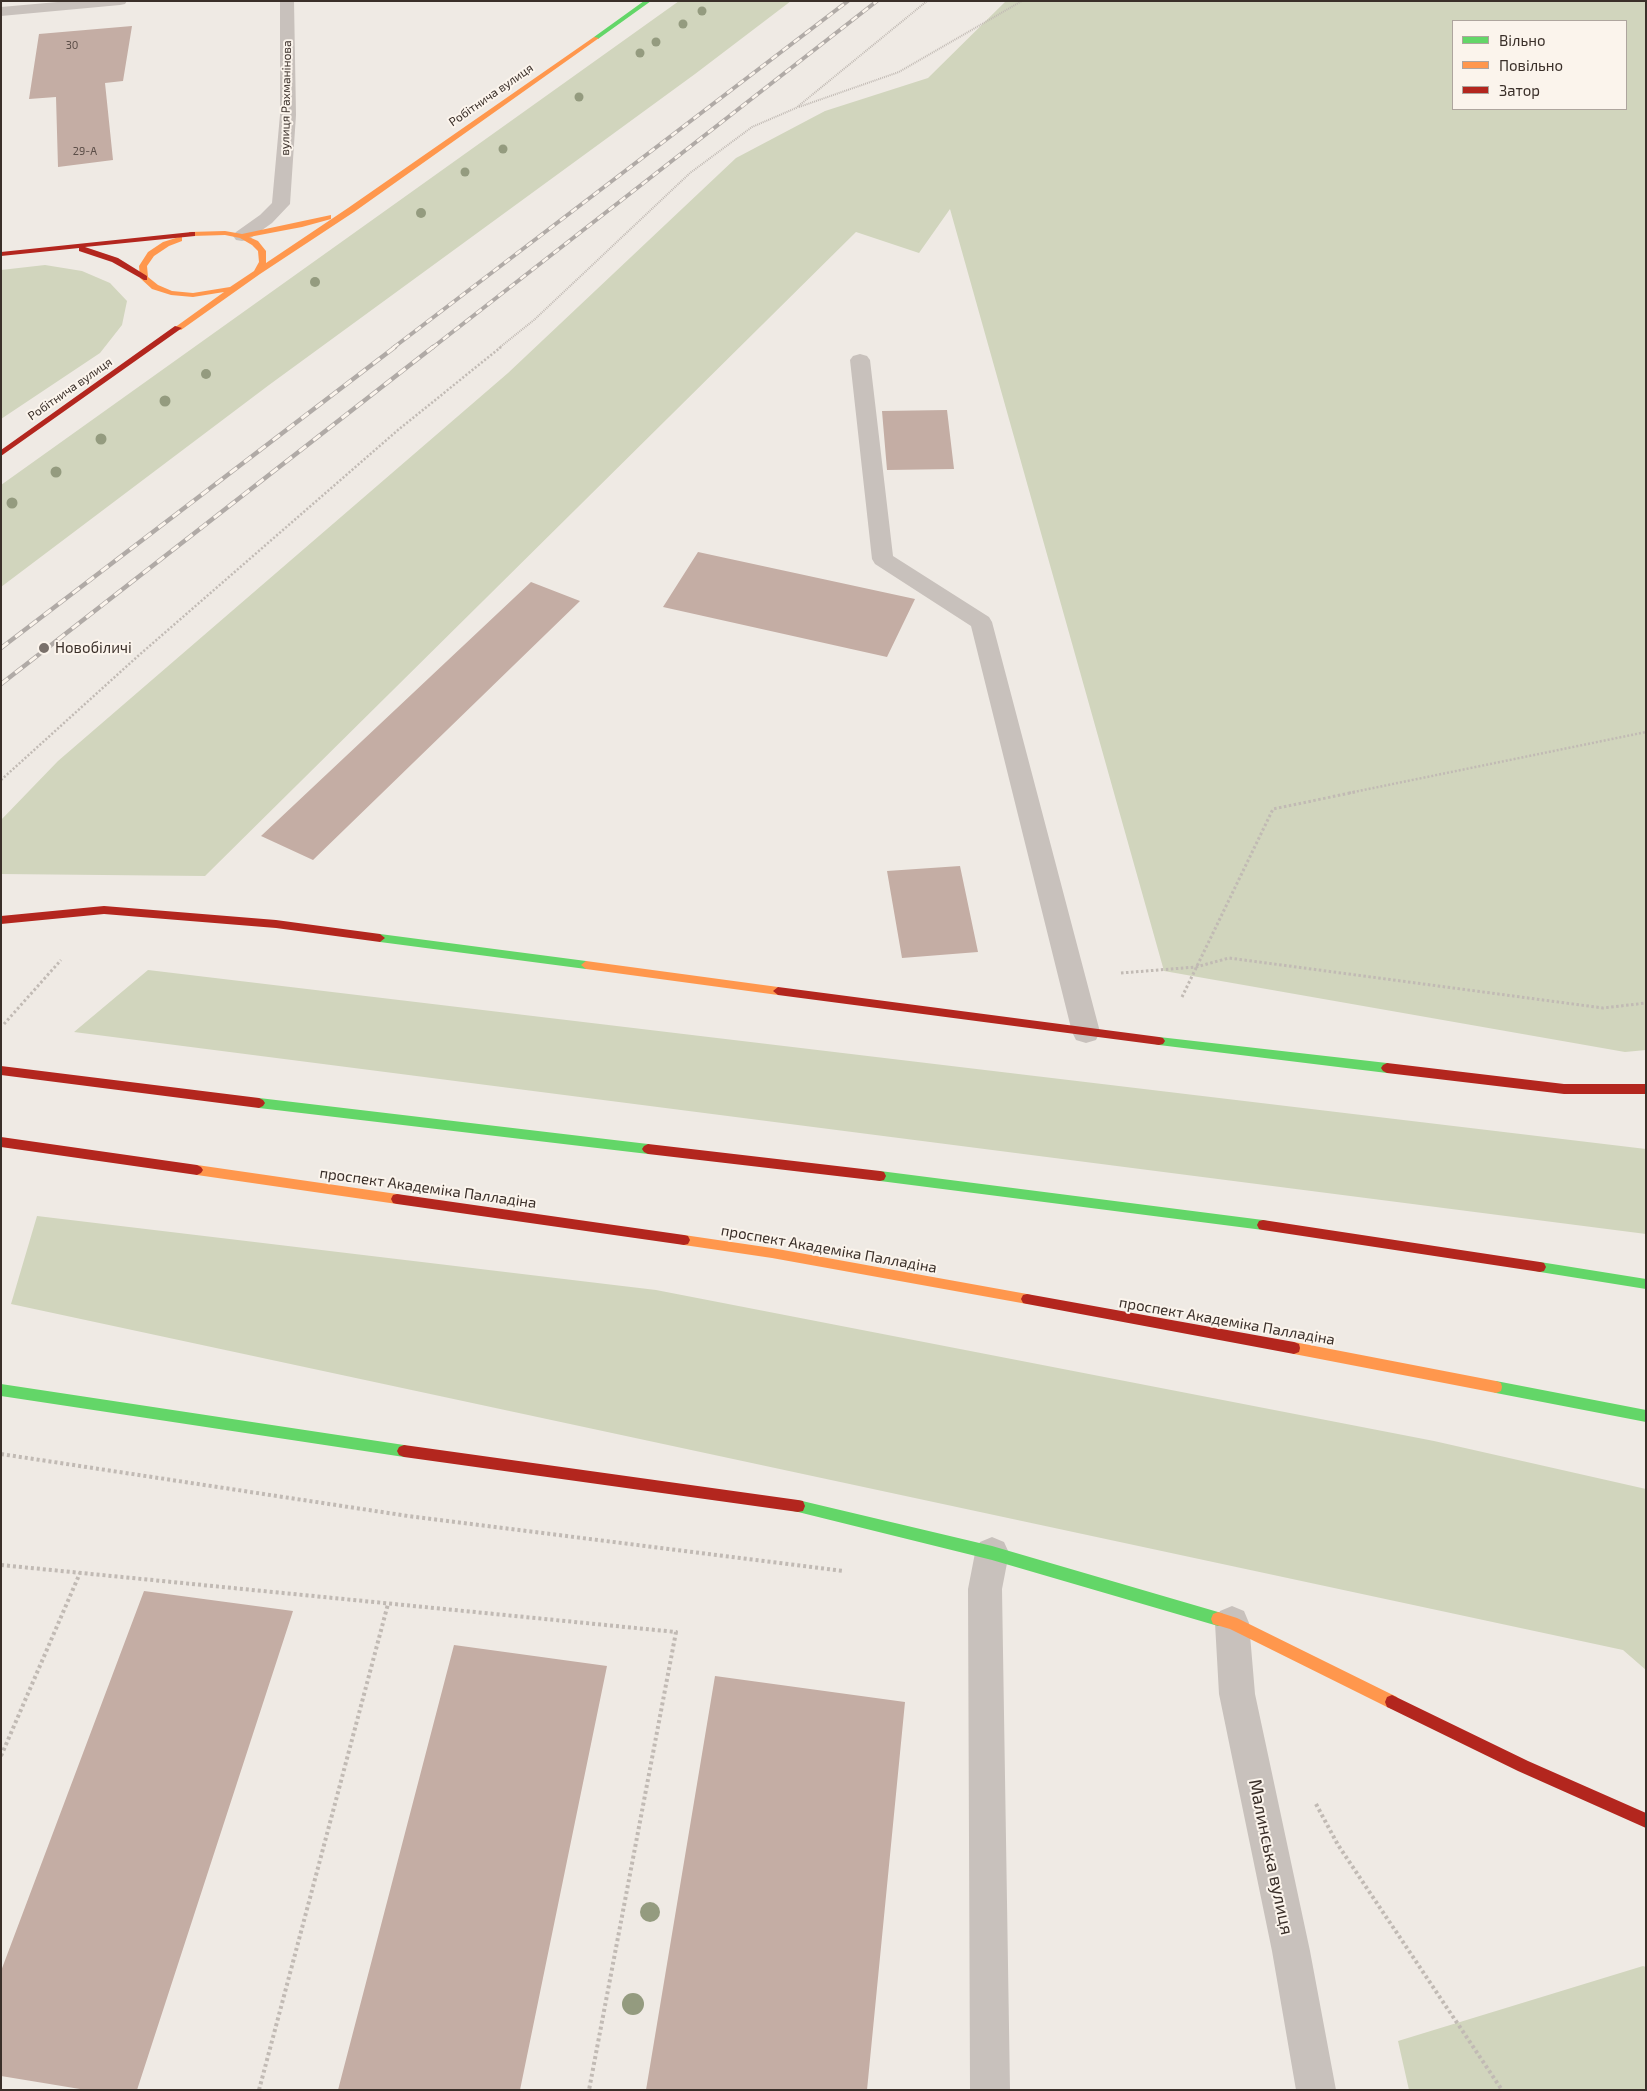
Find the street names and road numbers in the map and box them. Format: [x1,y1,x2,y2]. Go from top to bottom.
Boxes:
street label: вулиця Рахманінова [278,40,294,156]
street label: Робітнича вулиця [446,61,536,129]
street label: Робітнича вулиця [25,355,115,423]
street label: проспект Академіка Палладіна [318,1164,538,1212]
street label: проспект Академіка Палладіна [720,1221,938,1277]
street label: проспект Академіка Палладіна [1118,1293,1336,1349]
street label: Малинська вулиця [1244,1777,1298,1937]

